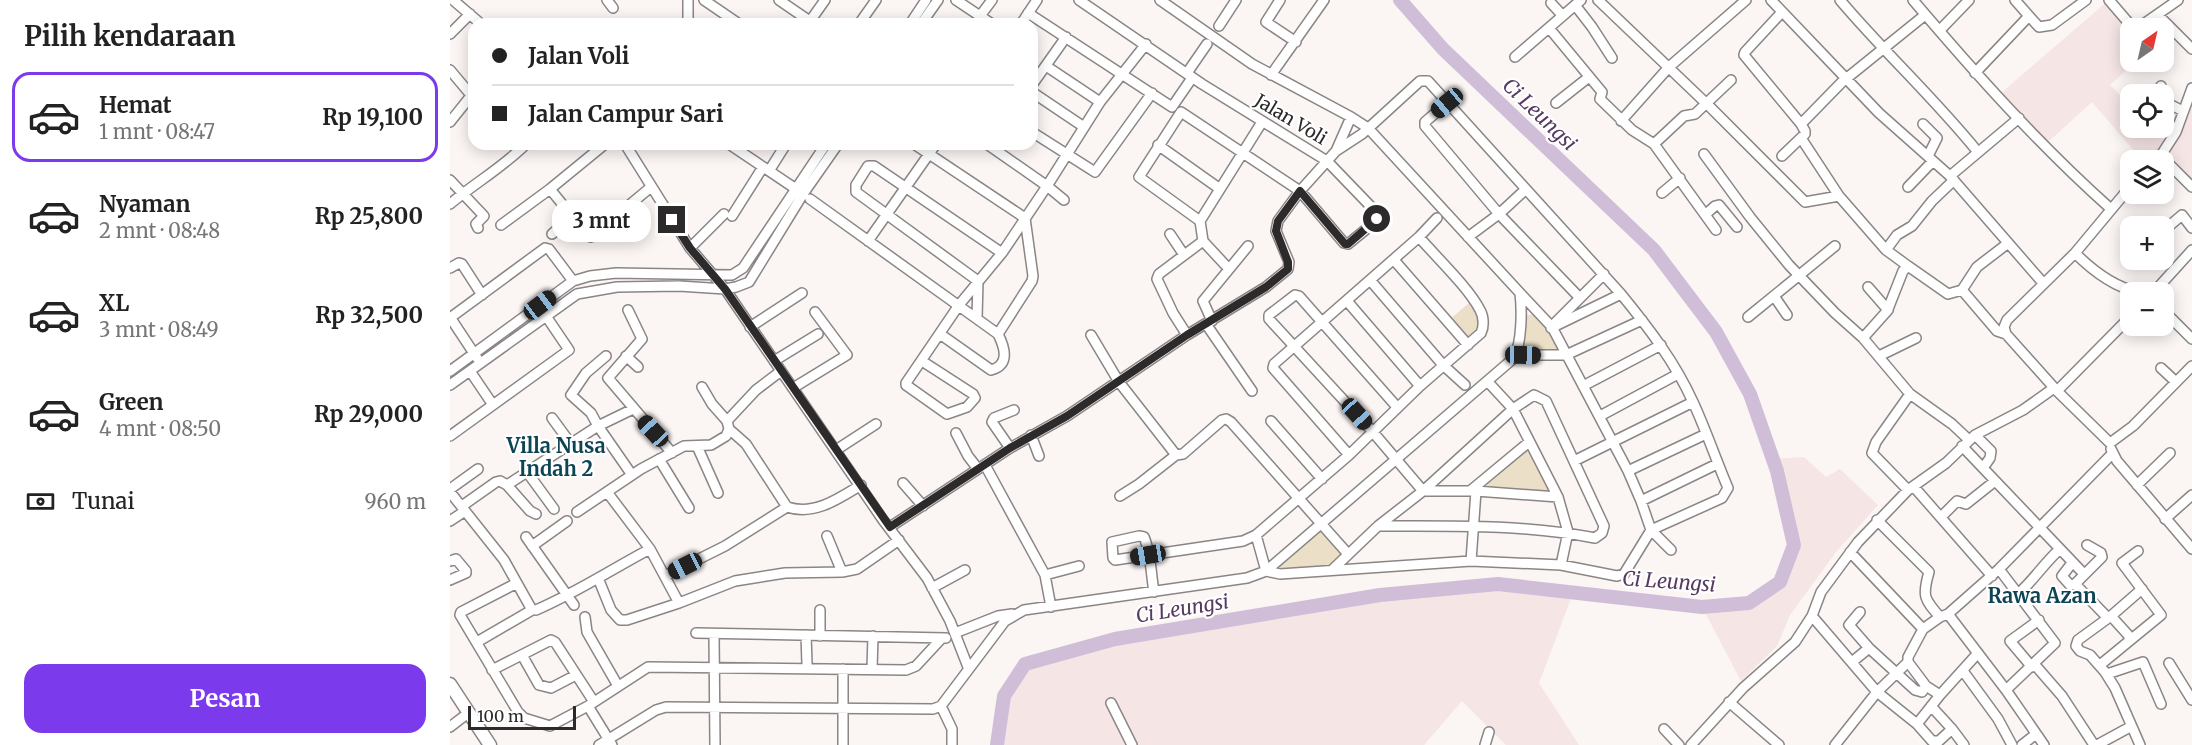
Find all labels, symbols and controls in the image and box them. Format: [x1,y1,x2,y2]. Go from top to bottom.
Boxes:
north arrow [2120,18,2174,72]
map controls [2120,18,2174,336]
text: Pilih kendaraan [24,19,236,53]
text: Jalan Voli [528,42,629,70]
water label: Ci Leungsi [1498,72,1582,156]
button: locate [2120,84,2174,138]
car [1427,85,1467,121]
street label: Jalan Voli [1250,88,1331,150]
icon: car [27,90,81,144]
text: Hemat [99,91,172,119]
text: Jalan Campur Sari [528,100,723,128]
text: Rp 19,100 [322,103,423,131]
text: 1 mnt · 08:47 [99,119,215,144]
button: layers [2120,150,2174,204]
icon: car [27,189,81,243]
text: Nyaman [99,190,190,218]
callout: 3 mnt [552,199,651,241]
text: Rp 25,800 [315,202,423,230]
route start [1363,205,1390,232]
route end [658,206,685,233]
text: 3 mnt [573,208,630,233]
button: + [2120,216,2174,270]
text: 2 mnt · 08:48 [99,218,220,243]
button: − [2120,282,2174,336]
car [520,287,560,323]
icon: car [27,288,81,342]
text: XL [99,289,129,317]
text: Rp 32,500 [315,301,423,329]
text: 3 mnt · 08:49 [99,317,219,342]
car [1505,346,1541,364]
icon: car [27,387,81,441]
text: Green [99,388,163,416]
car [1338,395,1376,433]
text: Rp 29,000 [314,400,423,428]
car [634,412,672,450]
text: 4 mnt · 08:50 [99,416,221,441]
district label: Villa Nusa Indah 2 [505,433,606,481]
icon: cash [24,485,57,518]
text: Tunai [72,487,135,515]
text: 960 m [364,489,426,514]
car [1129,543,1167,567]
car [665,550,705,582]
water label: Ci Leungsi [1621,565,1717,597]
district label: Rawa Azan [1987,583,2097,608]
water label: Ci Leungsi [1134,588,1230,628]
button: Pesan [24,664,426,733]
scale bar [468,703,576,730]
text: 100 m [477,706,524,726]

